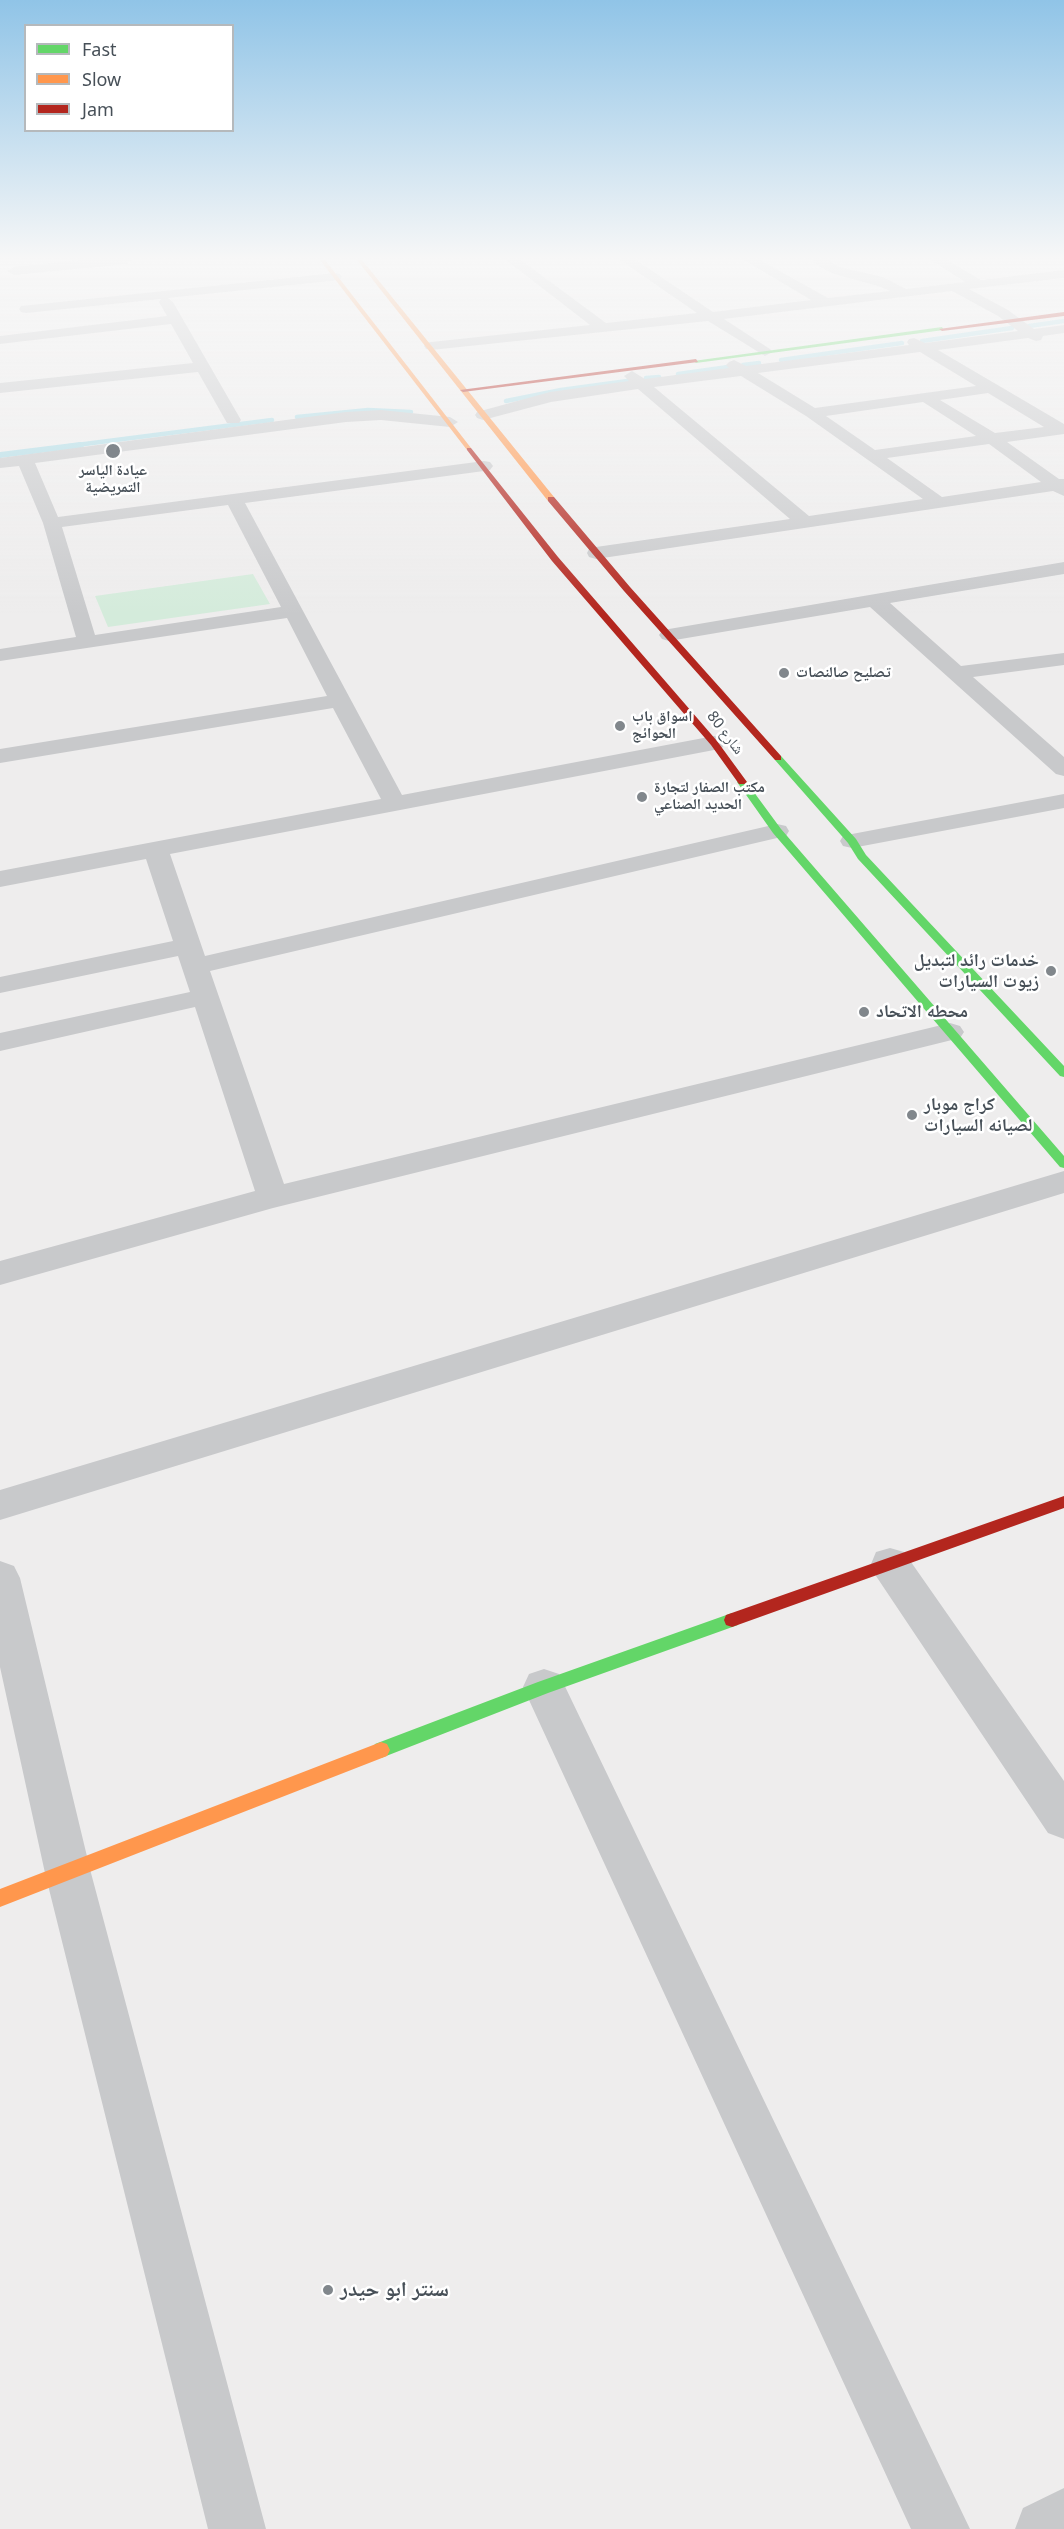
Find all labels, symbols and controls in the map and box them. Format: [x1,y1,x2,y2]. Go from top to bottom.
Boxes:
legend [24,24,234,132]
text: Fast [82,37,117,61]
text: Slow [82,67,121,91]
text: Jam [82,97,114,121]
marker: عيادة الياسر التمريضية [104,442,122,460]
place label: عيادة الياسر التمريضية [79,462,147,497]
place label: تصليح صالنصات [796,664,891,682]
marker: تصليح صالنصات [777,666,791,680]
place label: اسواق باب الحوائج [632,708,693,743]
street label: شارع 80 [703,708,747,758]
marker: اسواق باب الحوائج [613,719,627,733]
place label: مكتب الصفار لتجارة الحديد الصناعي [654,779,765,814]
marker: مكتب الصفار لتجارة الحديد الصناعي [635,790,649,804]
place label: خدمات رائد لتبديل زيوت السيارات [914,950,1039,992]
marker: خدمات رائد لتبديل زيوت السيارات [1044,964,1058,978]
place label: محطه الاتحاد [876,1001,968,1023]
marker: محطه الاتحاد [857,1005,871,1019]
place label: كراج موبار لصيانه السيارات [924,1094,1032,1136]
marker: كراج موبار لصيانه السيارات [905,1108,919,1122]
place label: سنتر ابو حيدر [340,2277,449,2303]
marker: سنتر ابو حيدر [321,2283,335,2297]

